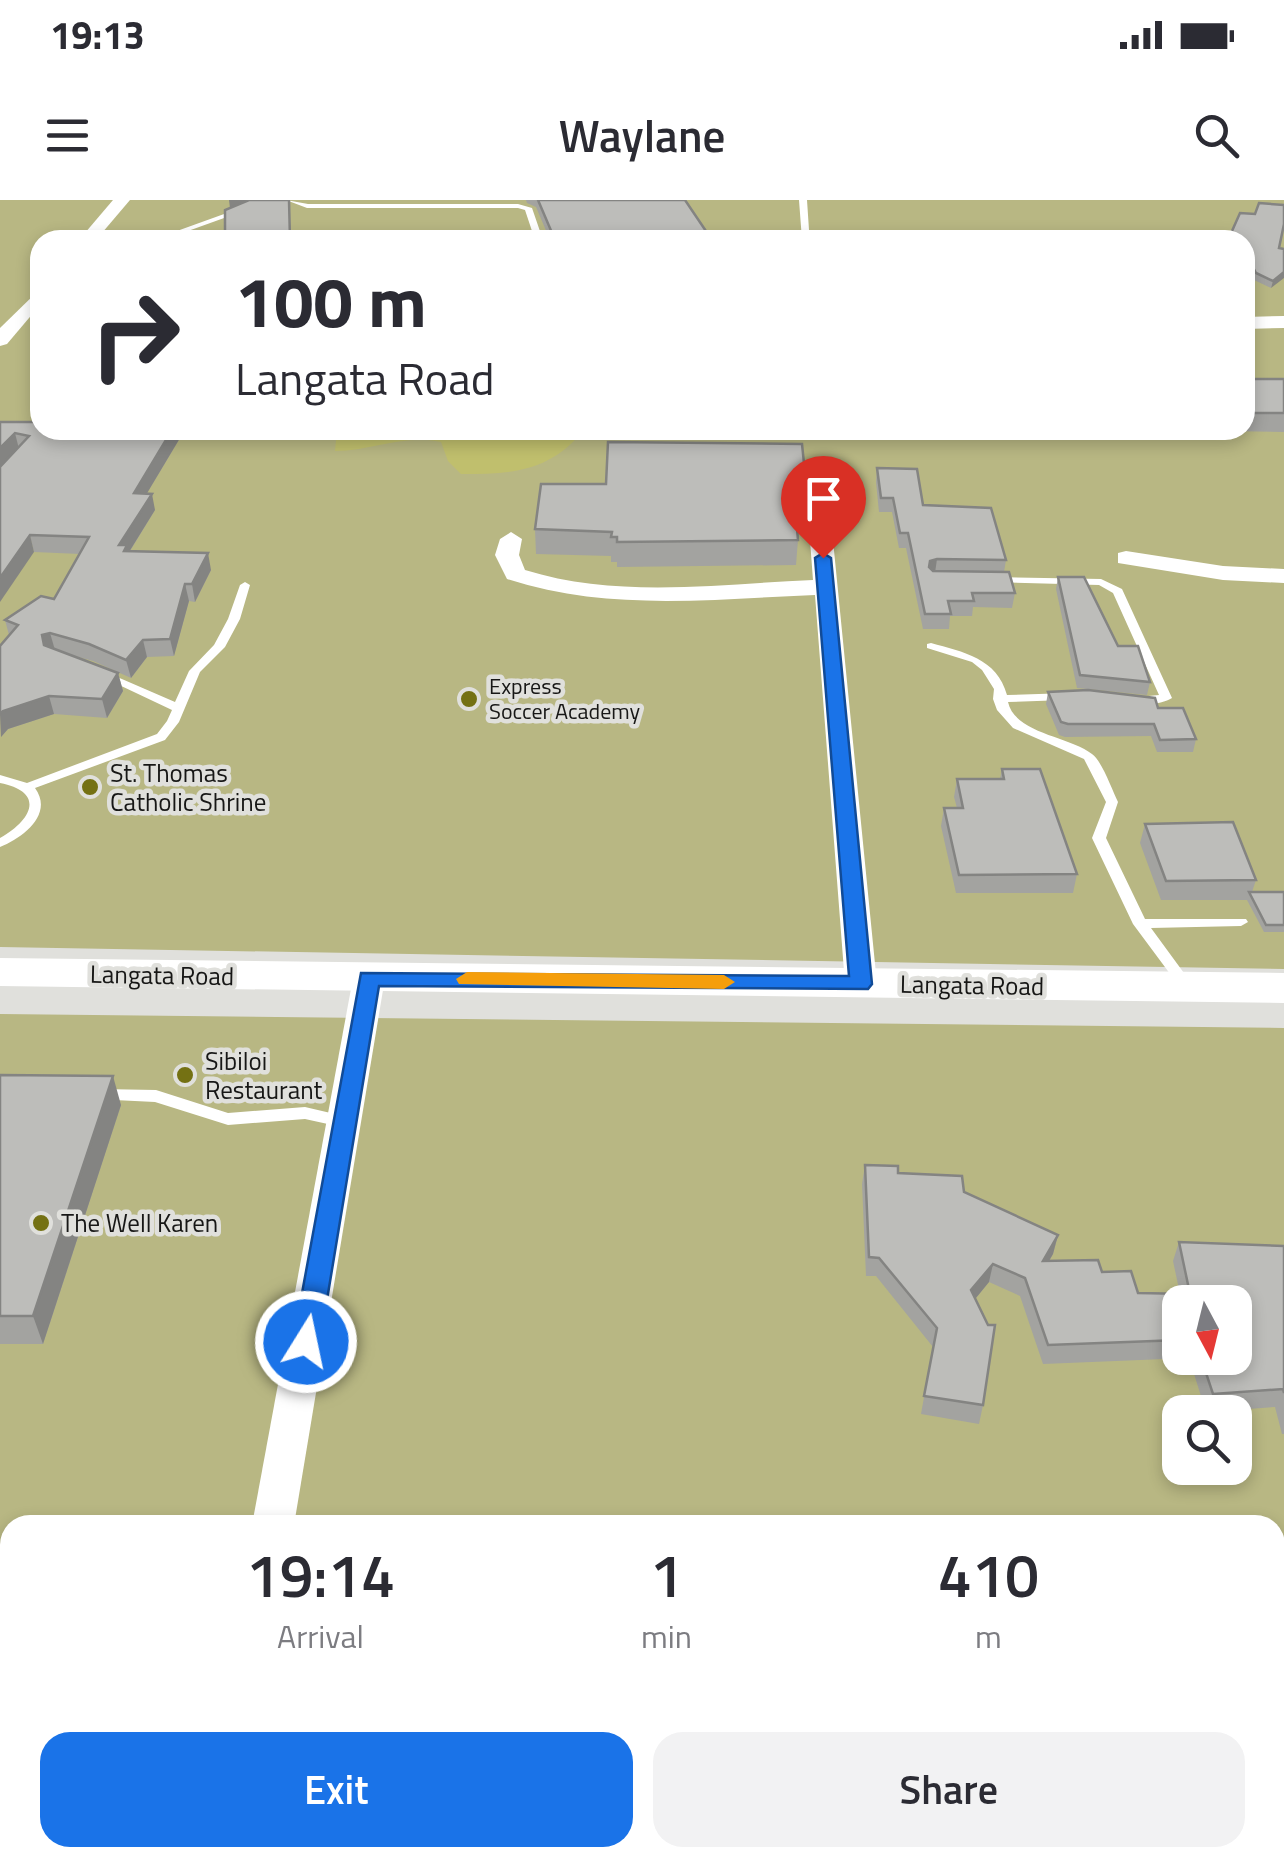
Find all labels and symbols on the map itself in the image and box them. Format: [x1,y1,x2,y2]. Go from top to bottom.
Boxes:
pin [781,456,866,559]
place label: Express Soccer Academy [489,669,641,728]
marker: Express Soccer Academy [458,688,480,710]
place label: St. Thomas Catholic Shrine [110,754,266,821]
marker: St. Thomas Catholic Shrine [79,776,101,798]
street label: Langata Road [90,955,234,995]
street label: Langata Road [900,965,1044,1005]
place label: Sibiloi Restaurant [205,1042,323,1109]
marker: Sibiloi Restaurant [174,1064,196,1086]
place label: The Well Karen [61,1204,218,1242]
marker: The Well Karen [30,1212,52,1234]
north arrow [1162,1285,1252,1375]
position arrow [254,1290,358,1394]

